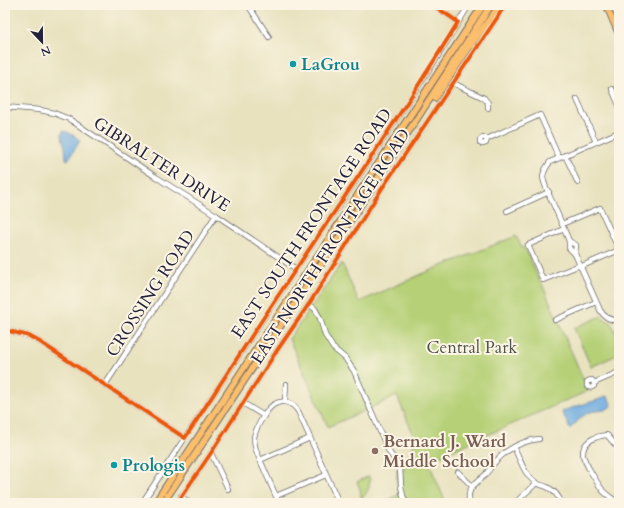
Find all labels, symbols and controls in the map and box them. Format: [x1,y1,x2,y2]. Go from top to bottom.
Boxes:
north arrow [22,22,62,62]
text: N [38,42,53,60]
place label: LaGrou [301,53,360,76]
marker: LaGrou [288,59,298,69]
street label: EAST SOUTH FRONTAGE ROAD [226,104,397,343]
street label: GIBRALTER DRIVE [89,112,235,217]
street label: EAST NORTH FRONTAGE ROAD [245,124,415,368]
street label: CROSSING ROAD [101,225,200,361]
park label: Central Park [427,336,518,359]
place label: Bernard J. Ward Middle School [383,430,507,473]
marker: Bernard J. Ward Middle School [370,446,380,456]
place label: Prologis [122,454,185,477]
marker: Prologis [109,460,119,470]

